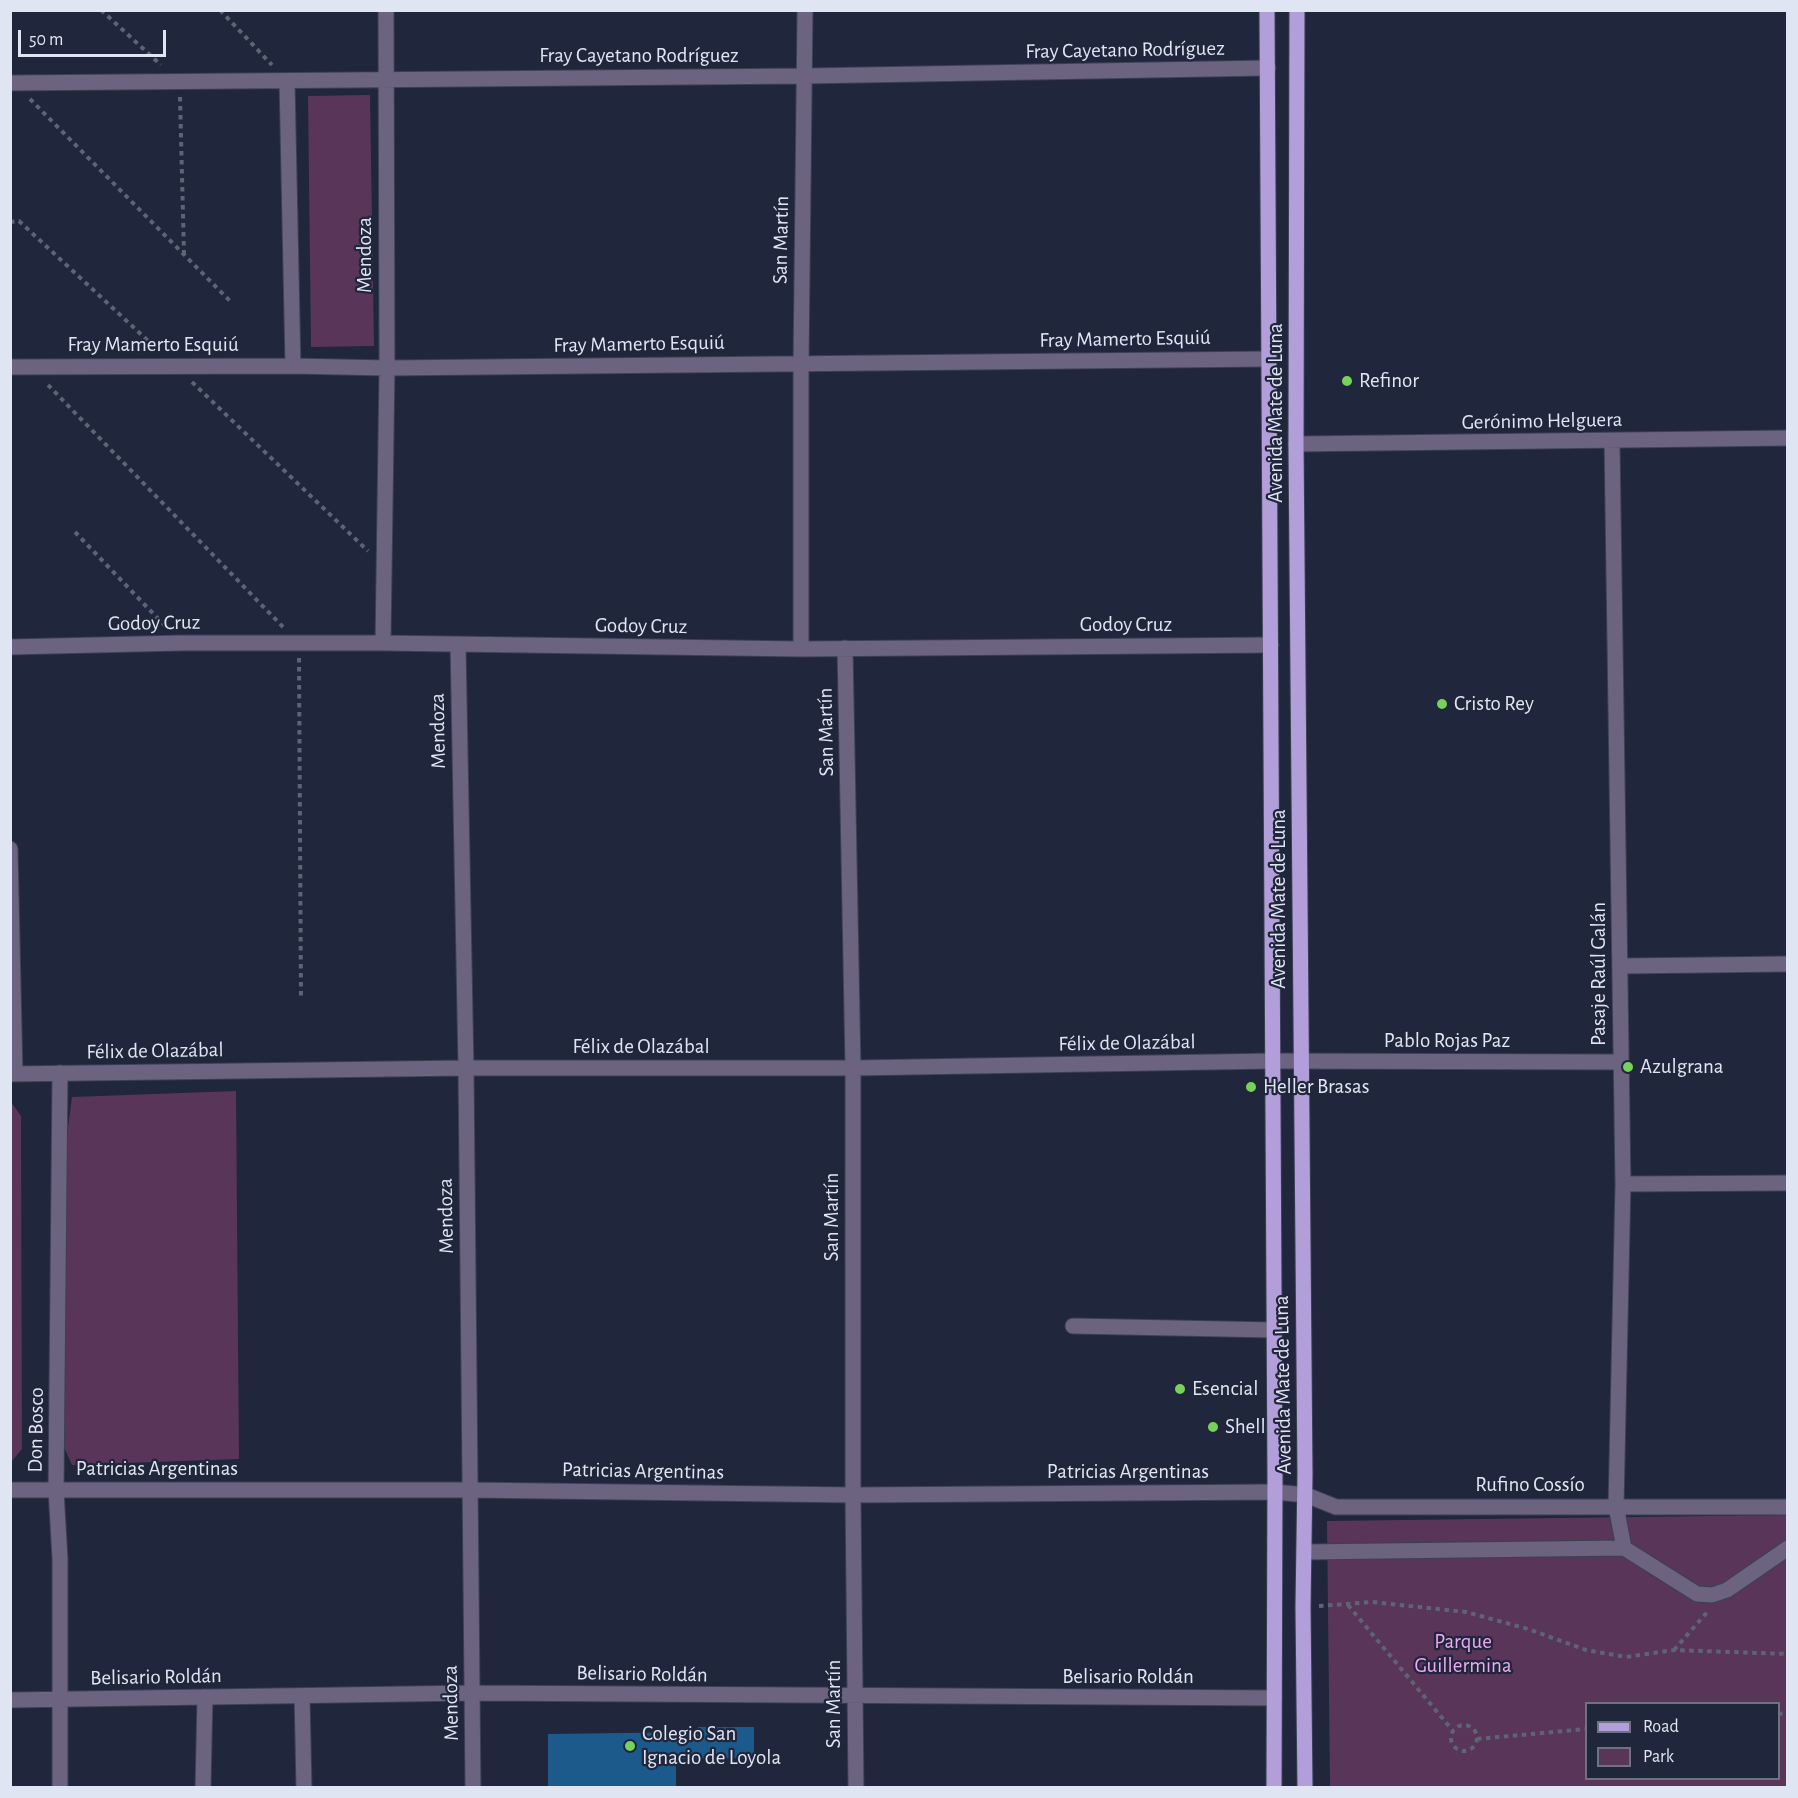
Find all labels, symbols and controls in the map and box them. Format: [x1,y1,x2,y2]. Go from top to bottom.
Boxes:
scale bar [21,18,170,56]
text: 50 m [29,31,63,49]
street label: Fray Cayetano Rodríguez [1025,36,1225,64]
street label: Fray Cayetano Rodríguez [539,43,739,69]
street label: San Martín [768,196,794,284]
street label: Mendoza [352,217,378,293]
street label: Avenida Mate de Luna [1263,323,1289,503]
street label: Fray Mamerto Esquiú [1039,325,1211,353]
street label: Fray Mamerto Esquiú [553,330,725,358]
street label: Fray Mamerto Esquiú [67,332,239,358]
place label: Refinor [1359,368,1419,394]
marker: Refinor [1340,374,1354,388]
street label: Gerónimo Helguera [1461,407,1623,435]
street label: Godoy Cruz [108,610,200,636]
street label: Godoy Cruz [1080,612,1172,638]
street label: Godoy Cruz [595,613,687,639]
street label: San Martín [813,688,839,776]
place label: Cristo Rey [1454,691,1534,717]
street label: Mendoza [425,693,451,769]
marker: Cristo Rey [1435,697,1449,711]
street label: Avenida Mate de Luna [1266,809,1292,989]
street label: Pasaje Raúl Galán [1586,902,1612,1046]
street label: Pablo Rojas Paz [1384,1028,1510,1054]
street label: Félix de Olazábal [1058,1029,1196,1057]
street label: Félix de Olazábal [572,1034,710,1060]
street label: Félix de Olazábal [86,1037,224,1065]
place label: Azulgrana [1640,1054,1724,1080]
marker: Azulgrana [1621,1060,1635,1074]
place label: Heller Brasas [1263,1074,1370,1100]
marker: Heller Brasas [1244,1080,1258,1094]
street label: San Martín [819,1173,845,1261]
street label: Mendoza [433,1178,459,1254]
street label: Avenida Mate de Luna [1269,1295,1297,1475]
place label: Esencial [1192,1376,1258,1402]
marker: Esencial [1173,1382,1187,1396]
street label: Don Bosco [23,1387,49,1473]
place label: Shell [1225,1414,1266,1440]
marker: Shell [1206,1420,1220,1434]
street label: Patricias Argentinas [76,1456,238,1482]
street label: Patricias Argentinas [562,1457,724,1485]
street label: Patricias Argentinas [1047,1459,1209,1485]
street label: Rufino Cossío [1475,1472,1585,1498]
park label: Parque Guillermina [1414,1629,1512,1679]
street label: Belisario Roldán [576,1660,708,1688]
street label: San Martín [821,1660,847,1748]
street label: Belisario Roldán [90,1663,222,1691]
street label: Belisario Roldán [1062,1664,1194,1690]
street label: Mendoza [438,1665,464,1741]
legend [1585,1702,1780,1780]
text: Road [1643,1718,1679,1736]
place label: Colegio San Ignacio de Loyola [642,1721,781,1771]
marker: Colegio San Ignacio de Loyola [623,1739,637,1753]
text: Park [1643,1748,1674,1766]

